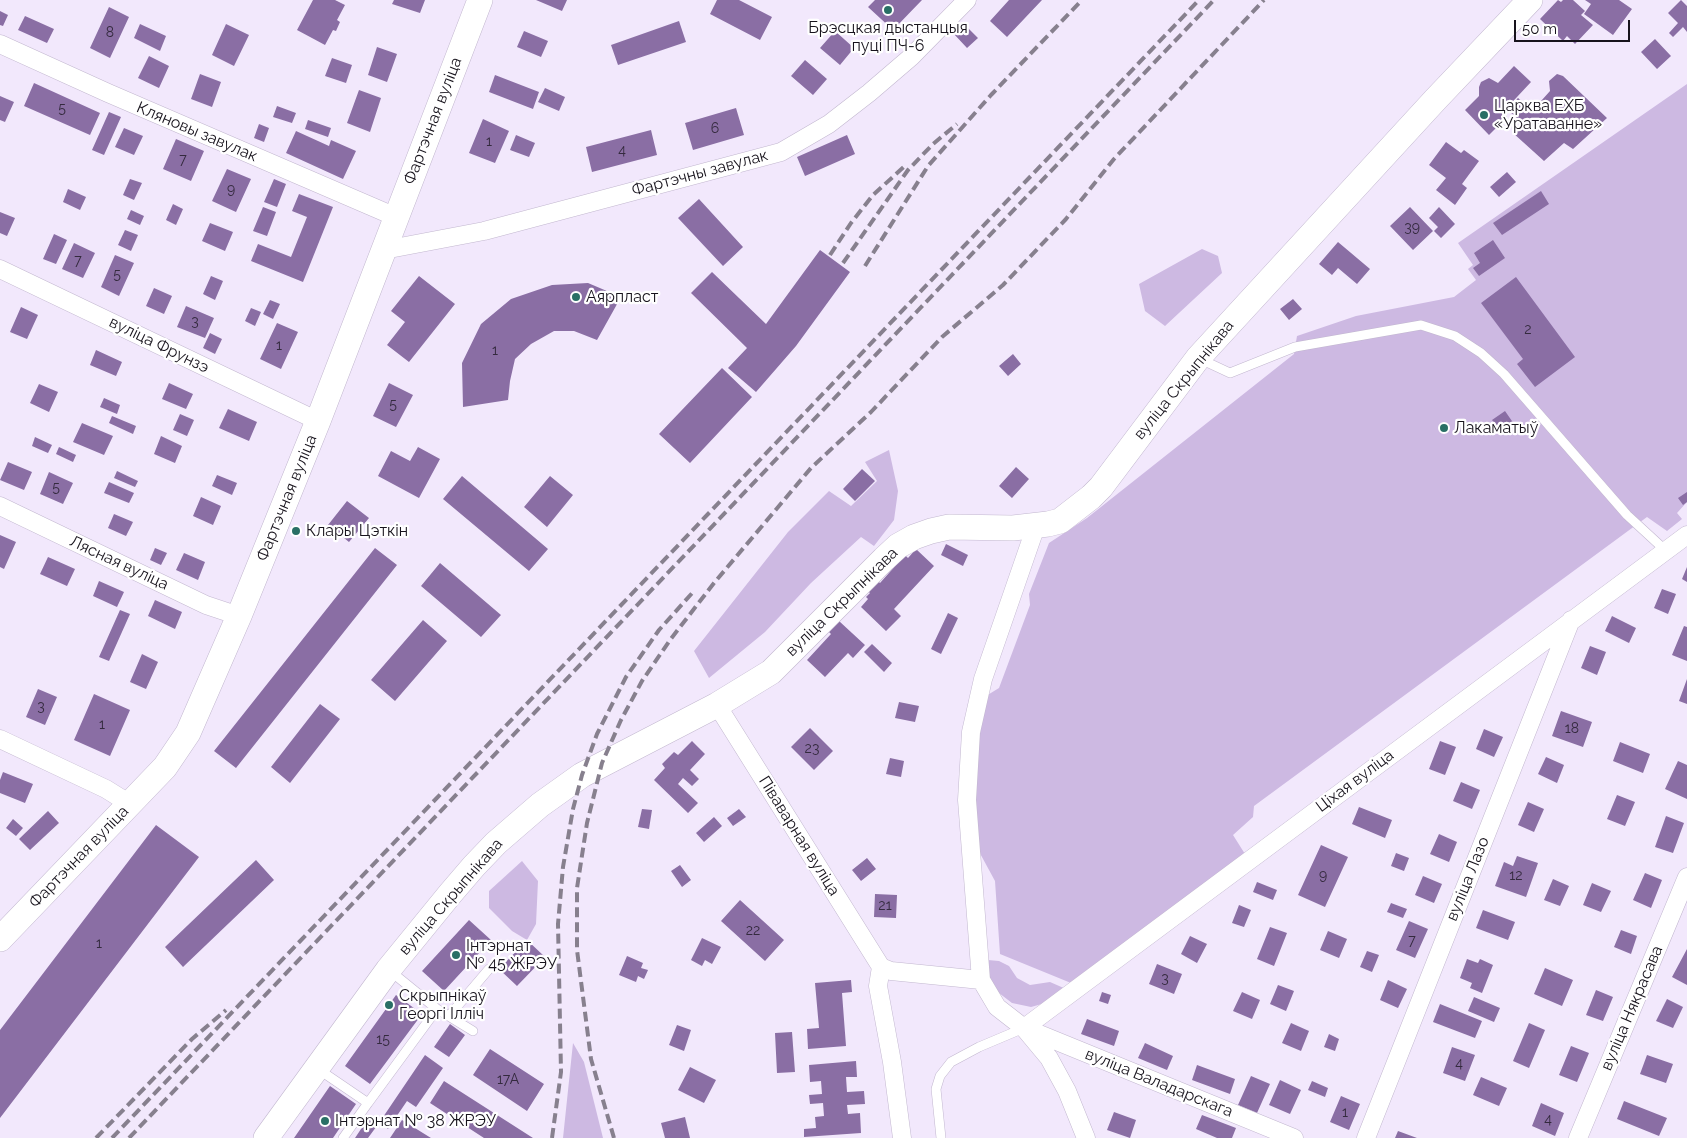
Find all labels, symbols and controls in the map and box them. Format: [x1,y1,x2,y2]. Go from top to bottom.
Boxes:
marker: Брэсцкая дыстанцыя пуці ПЧ-6 [882,4,894,16]
scale bar [1517,10,1633,42]
place label: Брэсцкая дыстанцыя пуці ПЧ-6 [808,18,968,56]
text: 50 m [1522,20,1557,38]
house number: 8 [106,25,114,41]
street label: Фартэчная вуліца [400,55,466,187]
place label: Царква ЕХБ «Уратаванне» [1494,96,1602,134]
street label: Кляновы завулак [134,98,260,166]
house number: 5 [58,101,66,117]
marker: Царква ЕХБ «Уратаванне» [1478,109,1490,121]
house number: 6 [711,121,719,137]
house number: 1 [486,134,492,150]
house number: 4 [618,143,626,159]
street label: Фартэчны завулак [630,146,770,200]
house number: 7 [179,152,187,168]
house number: 9 [227,182,235,198]
house number: 39 [1404,220,1420,236]
house number: 7 [74,253,82,269]
house number: 5 [113,267,121,283]
place label: Аярпласт [586,287,658,307]
marker: Аярпласт [570,291,582,303]
street label: вуліца Фрунзэ [106,313,212,377]
house number: 3 [191,314,199,330]
street label: вуліца Скрыпнікава [1130,316,1238,444]
house number: 2 [1524,322,1532,338]
house number: 1 [276,338,282,354]
house number: 1 [492,343,498,359]
house number: 5 [389,397,397,413]
place label: Лакаматыў [1454,418,1538,438]
marker: Лакаматыў [1438,422,1450,434]
street label: Фартэчная вуліца [253,432,321,564]
house number: 5 [52,480,60,496]
place label: Клары Цэткін [306,521,408,541]
marker: Клары Цэткін [290,525,302,537]
street label: Лясная вуліца [66,532,172,594]
street label: вуліца Скрыпнікава [782,544,902,660]
house number: 3 [37,699,45,715]
house number: 1 [99,717,105,733]
house number: 18 [1565,721,1579,737]
house number: 23 [805,741,819,757]
street label: Ціхая вуліца [1312,746,1398,816]
street label: Піваварная вуліца [754,773,844,899]
street label: Фартэчная вуліца [25,802,133,912]
street label: вуліца Лазо [1442,834,1494,924]
street label: вуліца Скрыпнікава [395,835,507,959]
house number: 9 [1319,868,1327,884]
house number: 12 [1509,868,1523,884]
house number: 21 [878,898,892,914]
house number: 22 [746,923,760,939]
house number: 7 [1408,933,1416,949]
house number: 1 [96,936,102,952]
place label: Інтэрнат № 45 ЖРЭУ [466,936,557,974]
street label: вуліца Някрасава [1597,943,1667,1073]
marker: Інтэрнат № 45 ЖРЭУ [450,949,462,961]
house number: 3 [1161,971,1169,987]
place label: Скрыпнікаў Георгі Ілліч [399,986,486,1024]
marker: Скрыпнікаў Георгі Ілліч [383,999,395,1011]
house number: 15 [376,1032,390,1048]
street label: вуліца Валадарскага [1082,1045,1236,1121]
house number: 4 [1455,1056,1463,1072]
house number: 17А [497,1072,519,1088]
house number: 1 [1342,1105,1348,1121]
place label: Інтэрнат № 38 ЖРЭУ [335,1111,496,1131]
house number: 4 [1544,1112,1552,1128]
marker: Інтэрнат № 38 ЖРЭУ [319,1115,331,1127]

